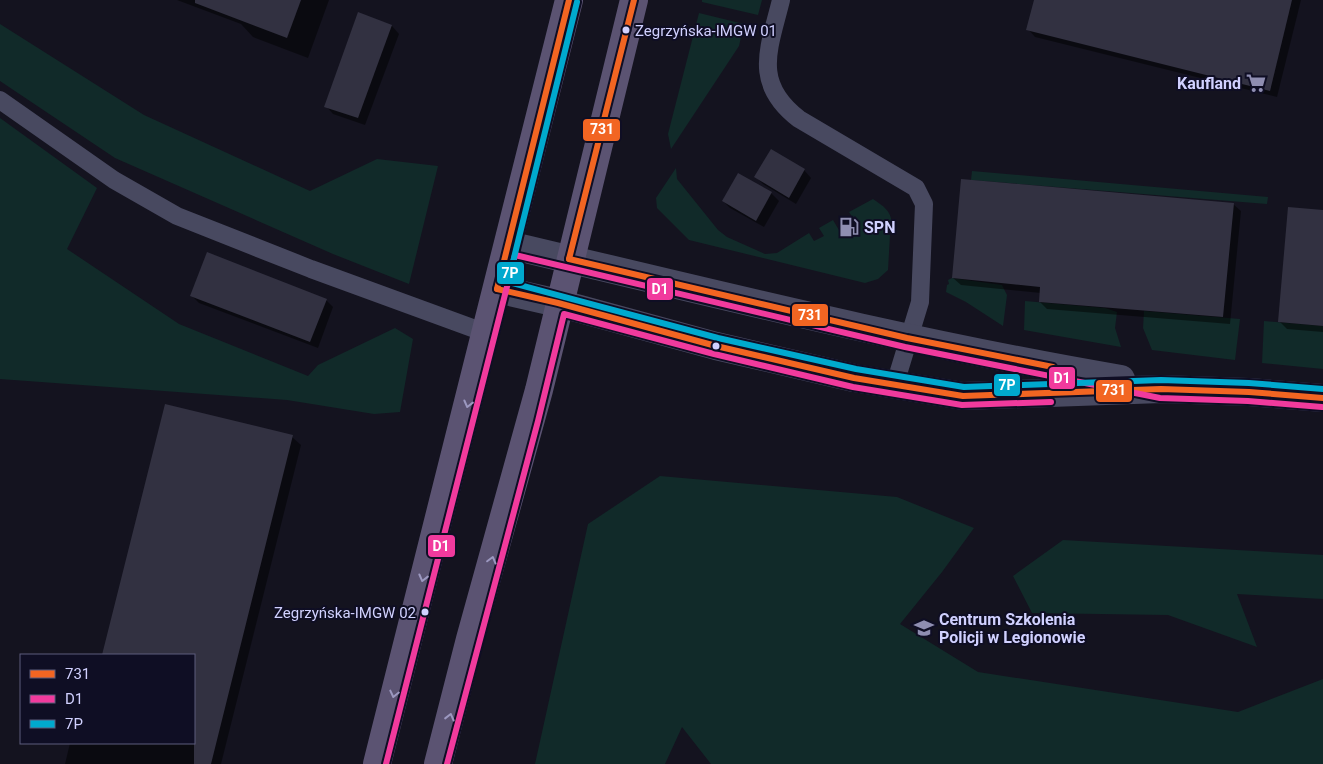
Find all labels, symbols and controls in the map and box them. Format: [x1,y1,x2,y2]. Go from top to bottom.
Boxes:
place label: Zegrzyńska-IMGW 01 [635,22,777,40]
marker: Zegrzyńska-IMGW 01 [621,25,631,35]
supermarket icon: Kaufland [1245,72,1267,94]
place label: Kaufland [1177,74,1241,93]
line badge: 731 [582,118,621,142]
text: 731 [590,121,614,137]
fuel station icon: SPN [838,216,860,238]
place label: SPN [864,218,895,237]
line badge: 7P [496,261,525,285]
text: 7P [501,265,519,281]
line badge: D1 [646,277,674,301]
text: D1 [651,281,669,297]
line badge: 731 [791,303,829,327]
text: 731 [798,307,822,323]
unlabelled marker [711,341,721,351]
line badge: D1 [1048,366,1076,390]
text: D1 [1053,370,1071,386]
line badge: 7P [993,373,1021,397]
text: 7P [998,377,1016,393]
line badge: 731 [1095,379,1133,403]
text: 731 [1102,382,1126,398]
one-way arrow [463,400,474,408]
line badge: D1 [427,534,456,558]
text: D1 [432,538,450,554]
one-way arrow [486,556,496,564]
one-way arrow [418,574,429,583]
place label: Zegrzyńska-IMGW 02 [274,604,416,622]
marker: Zegrzyńska-IMGW 02 [420,607,430,617]
place label: Centrum Szkolenia Policji w Legionowie [939,610,1086,647]
school or university icon: Centrum Szkolenia Policji w Legionowie [913,617,935,639]
legend [20,654,195,744]
text: 731 [65,665,90,683]
text: D1 [65,690,83,708]
one-way arrow [389,690,400,699]
one-way arrow [444,712,455,721]
text: 7P [65,715,83,733]

